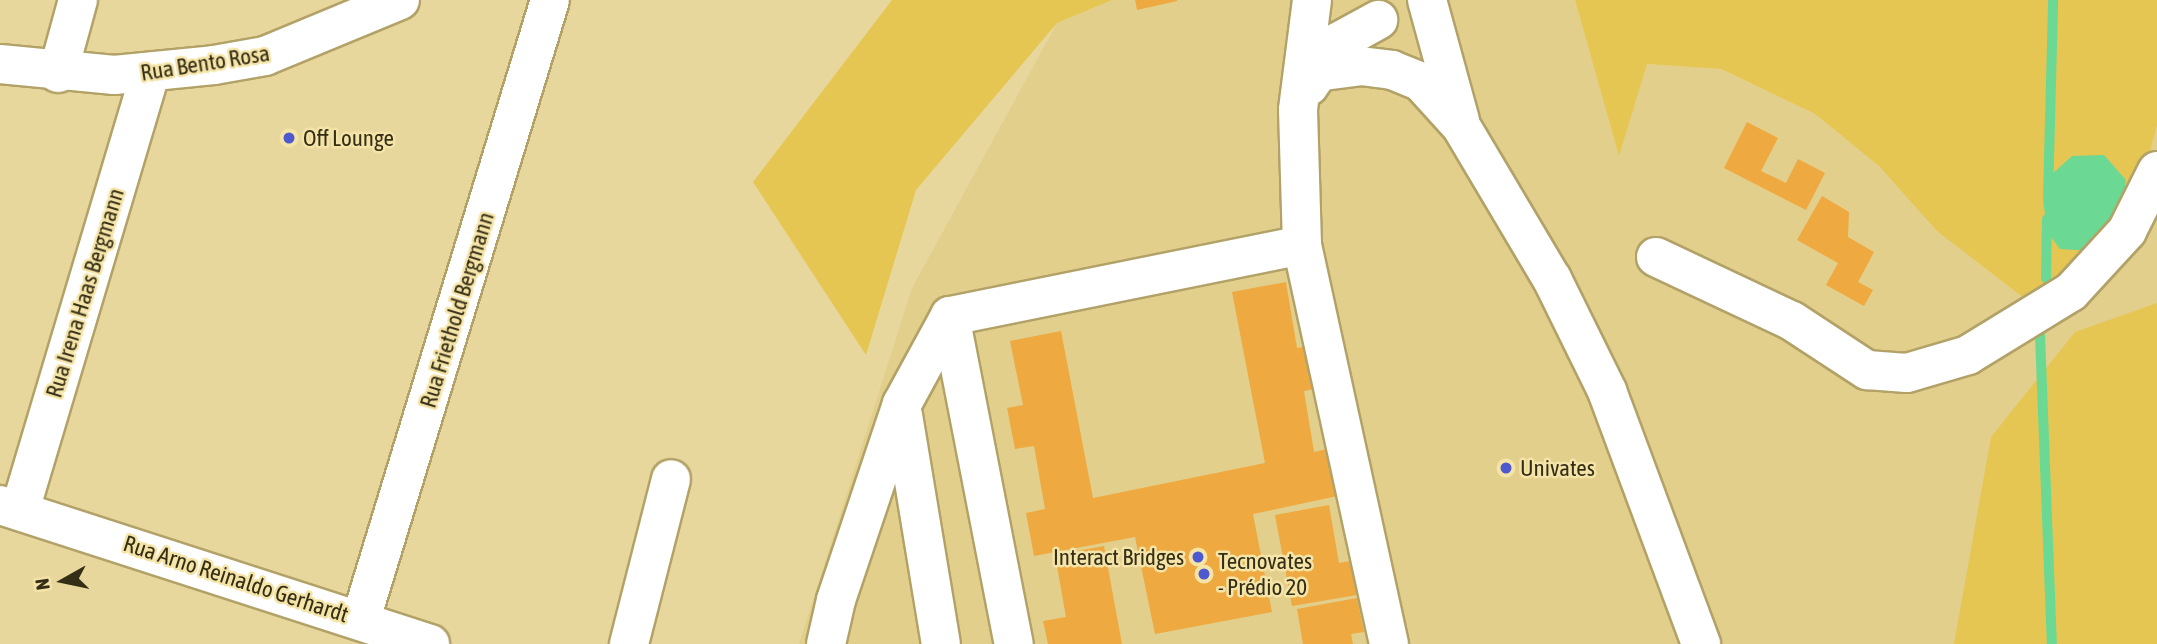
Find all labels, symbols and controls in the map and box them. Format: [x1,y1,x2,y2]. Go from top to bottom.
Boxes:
street label: Rua Bento Rosa [138,39,272,87]
place label: Off Lounge [303,124,394,152]
marker: Off Lounge [281,130,297,146]
street label: Rua Irena Haas Bergmann [40,185,130,401]
street label: Rua Friethold Bergmann [414,209,500,411]
place label: Univates [1520,454,1595,482]
marker: Univates [1498,460,1514,476]
street label: Rua Arno Reinaldo Gerhardt [120,530,352,628]
place label: Interact Bridges [1053,543,1184,571]
north arrow [28,546,98,616]
place label: Tecnovates - Prédio 20 [1218,547,1312,601]
marker: Interact Bridges [1190,549,1206,565]
marker: Tecnovates - Prédio 20 [1196,566,1212,582]
text: N [31,577,54,592]

